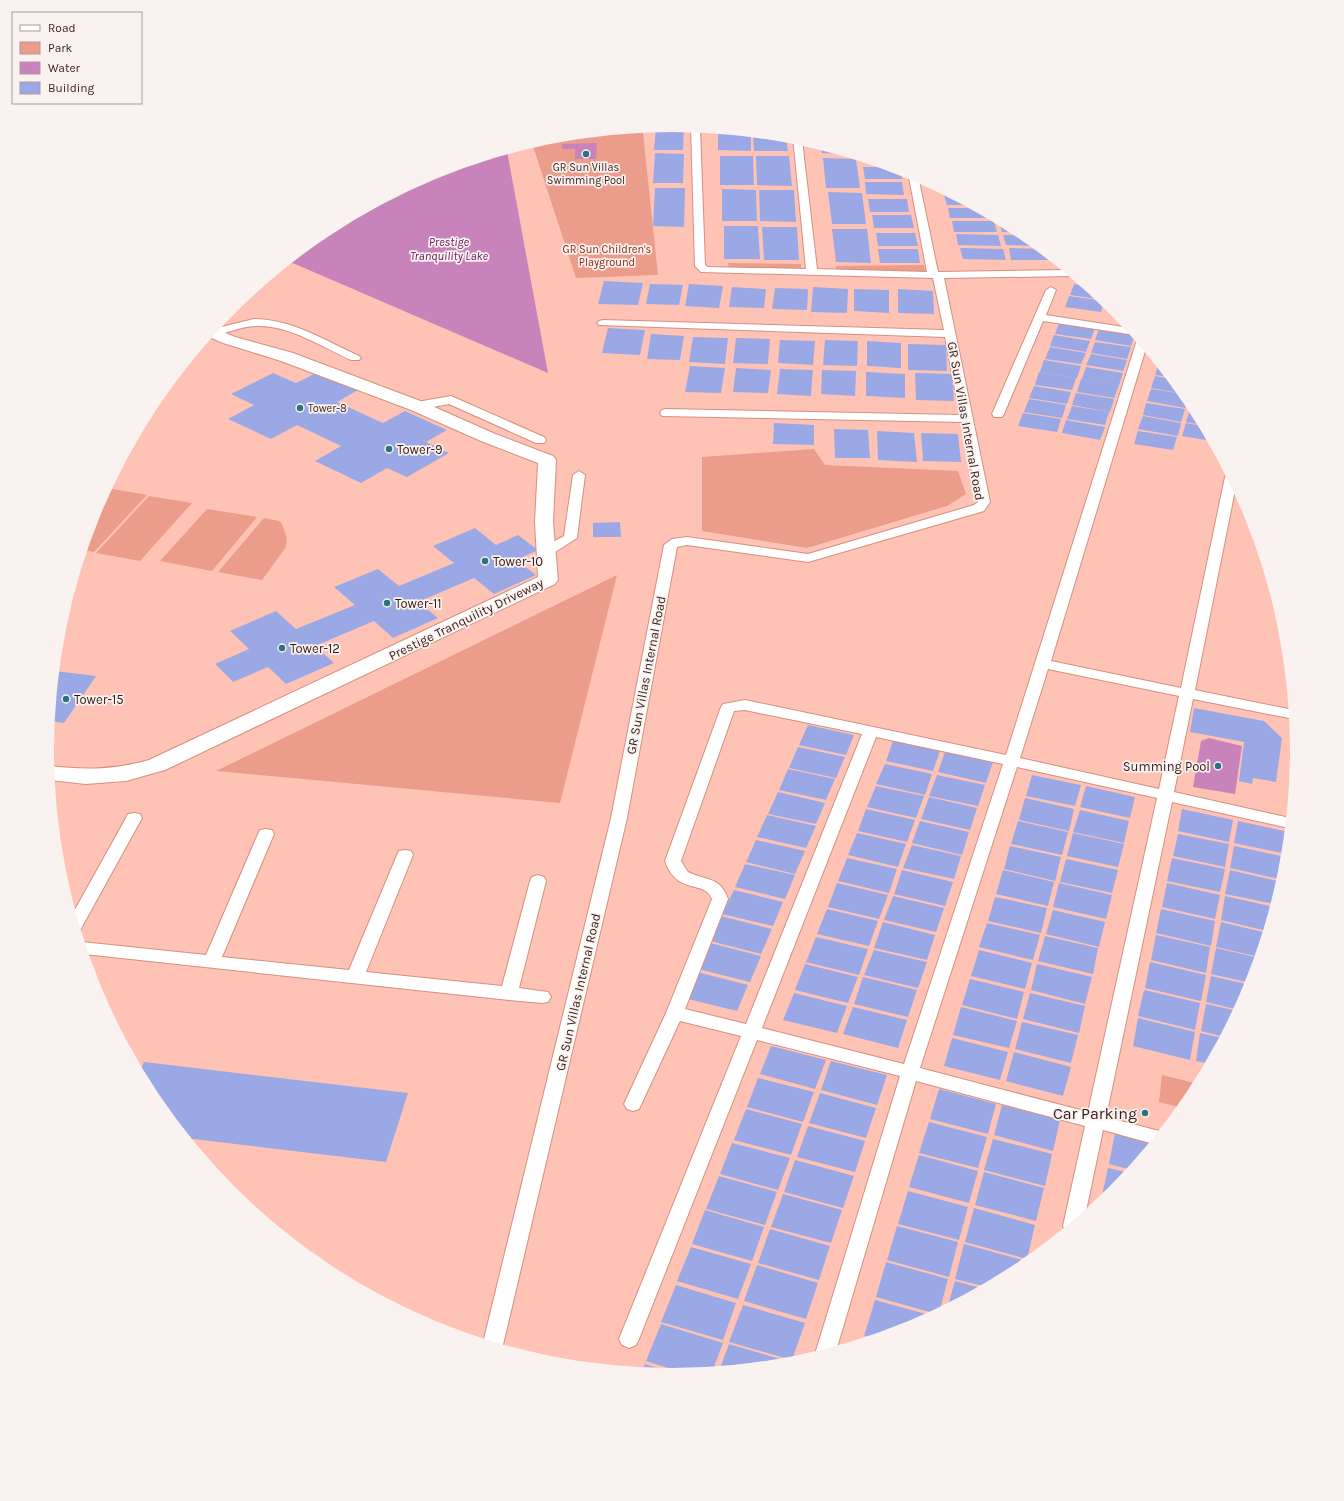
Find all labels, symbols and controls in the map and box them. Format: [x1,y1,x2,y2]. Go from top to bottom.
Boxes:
legend [12,12,142,104]
text: Road [48,21,76,35]
text: Park [48,41,73,55]
text: Water [48,61,81,75]
text: Building [48,81,95,95]
marker: GR Sun Villas Swimming Pool [581,149,591,159]
place label: GR Sun Villas Swimming Pool [547,161,625,187]
water label: Prestige Tranquility Lake [410,235,489,263]
park label: GR Sun Children's Playground [563,243,652,269]
street label: GR Sun Villas Internal Road [945,340,987,502]
place label: Tower-8 [308,402,347,415]
marker: Tower-8 [295,403,305,413]
place label: Tower-9 [397,442,442,457]
marker: Tower-9 [384,444,394,454]
place label: Tower-10 [493,554,543,569]
marker: Tower-10 [480,556,490,566]
street label: Prestige Tranquility Driveway [386,575,546,664]
street label: GR Sun Villas Internal Road [623,595,669,755]
place label: Tower-11 [395,596,442,611]
marker: Tower-11 [382,598,392,608]
place label: Tower-12 [290,641,340,656]
marker: Tower-12 [277,643,287,653]
place label: Tower-15 [74,692,124,707]
marker: Tower-15 [61,694,71,704]
place label: Summing Pool [1123,759,1210,774]
marker: Summing Pool [1213,761,1223,771]
street label: GR Sun Villas Internal Road [553,912,603,1072]
place label: Car Parking [1053,1104,1137,1123]
marker: Car Parking [1140,1108,1150,1118]

